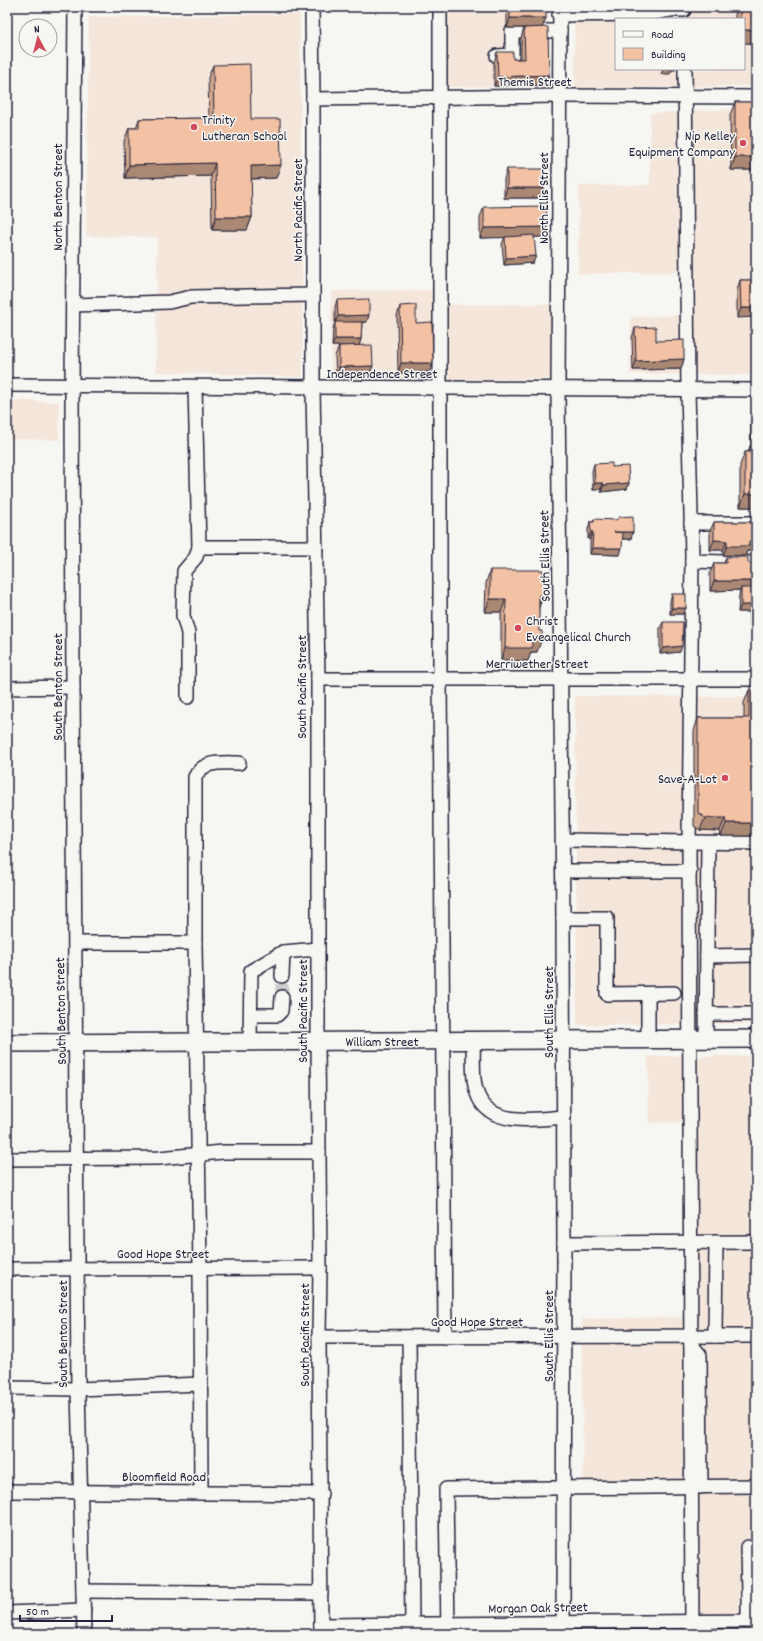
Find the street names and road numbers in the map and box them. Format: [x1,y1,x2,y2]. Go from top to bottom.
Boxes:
street label: Themis Street [498,73,572,93]
street label: North Benton Street [49,143,69,251]
street label: North Ellis Street [535,152,555,244]
street label: North Pacific Street [289,158,309,262]
street label: Independence Street [327,365,437,385]
street label: South Ellis Street [535,510,557,602]
street label: South Benton Street [49,633,69,741]
street label: South Pacific Street [293,635,313,739]
street label: Merriwether Street [486,655,588,675]
street label: South Benton Street [51,957,73,1065]
street label: South Pacific Street [294,959,314,1063]
street label: South Ellis Street [540,966,560,1058]
street label: William Street [345,1033,419,1053]
street label: Good Hope Street [117,1245,209,1265]
street label: South Benton Street [54,1280,74,1388]
street label: South Pacific Street [296,1283,316,1387]
street label: South Ellis Street [540,1290,560,1382]
street label: Good Hope Street [431,1313,523,1333]
street label: Bloomfield Road [122,1468,206,1488]
street label: Morgan Oak Street [488,1598,588,1620]

